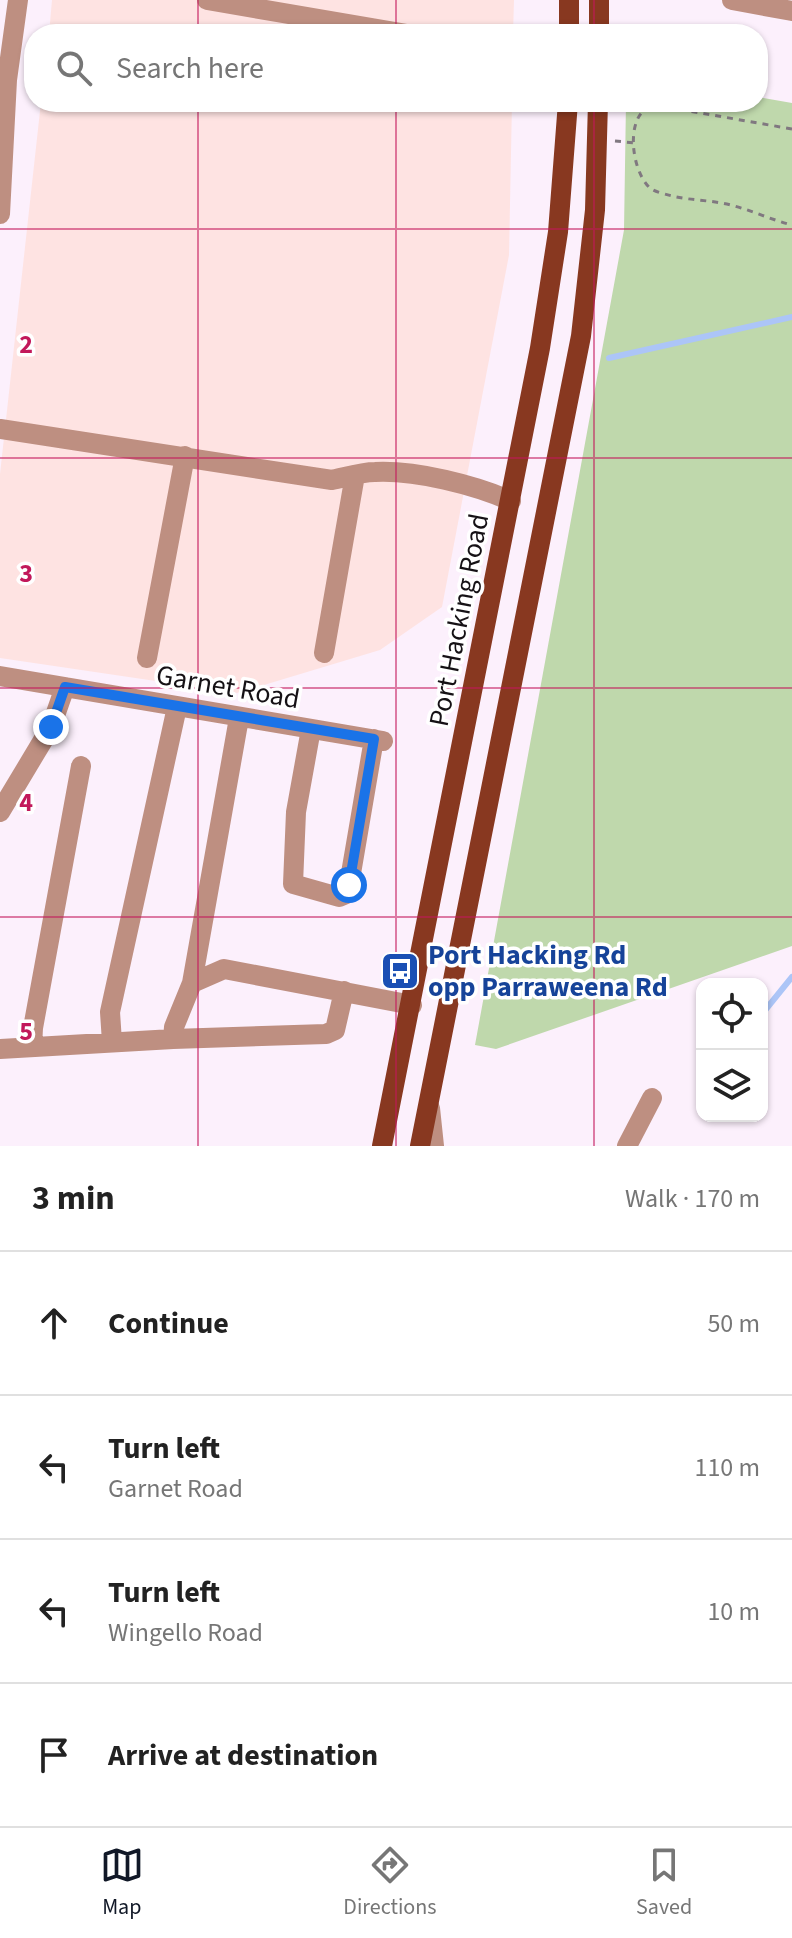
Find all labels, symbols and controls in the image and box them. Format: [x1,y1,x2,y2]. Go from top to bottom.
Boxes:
search box [24,24,768,112]
icon: search [52,46,96,90]
text: Search here [116,47,264,90]
text: 2 [19,326,33,363]
street label: Port Hacking Road [419,510,499,730]
text: 3 [19,555,33,592]
street label: Garnet Road [153,655,303,719]
route end [33,709,69,745]
text: 4 [19,784,33,821]
route start [331,867,367,903]
place label: Port Hacking Rd opp Parraweena Rd [428,935,668,1007]
bus stop icon: Port Hacking Rd opp Parraweena Rd [379,950,421,992]
map controls [696,978,768,1122]
button: locate [696,978,768,1050]
text: 5 [19,1013,33,1050]
button: layers [696,1050,768,1122]
text: 3 min [32,1174,115,1223]
text: Walk · 170 m [625,1180,760,1217]
icon: ahead [32,1301,76,1345]
text: Continue [108,1302,229,1345]
text: 50 m [707,1305,760,1342]
text: Turn left [108,1427,220,1470]
icon: left [32,1445,76,1489]
text: 110 m [694,1449,760,1486]
text: Garnet Road [108,1470,243,1507]
text: Turn left [108,1571,220,1614]
icon: left [32,1589,76,1633]
text: 10 m [707,1593,760,1630]
text: Wingello Road [108,1614,263,1651]
icon: arrive [32,1733,76,1777]
text: Arrive at destination [108,1734,378,1777]
tab: Map [100,1843,144,1923]
tab: Directions [343,1843,436,1923]
tab: Saved [636,1843,692,1923]

